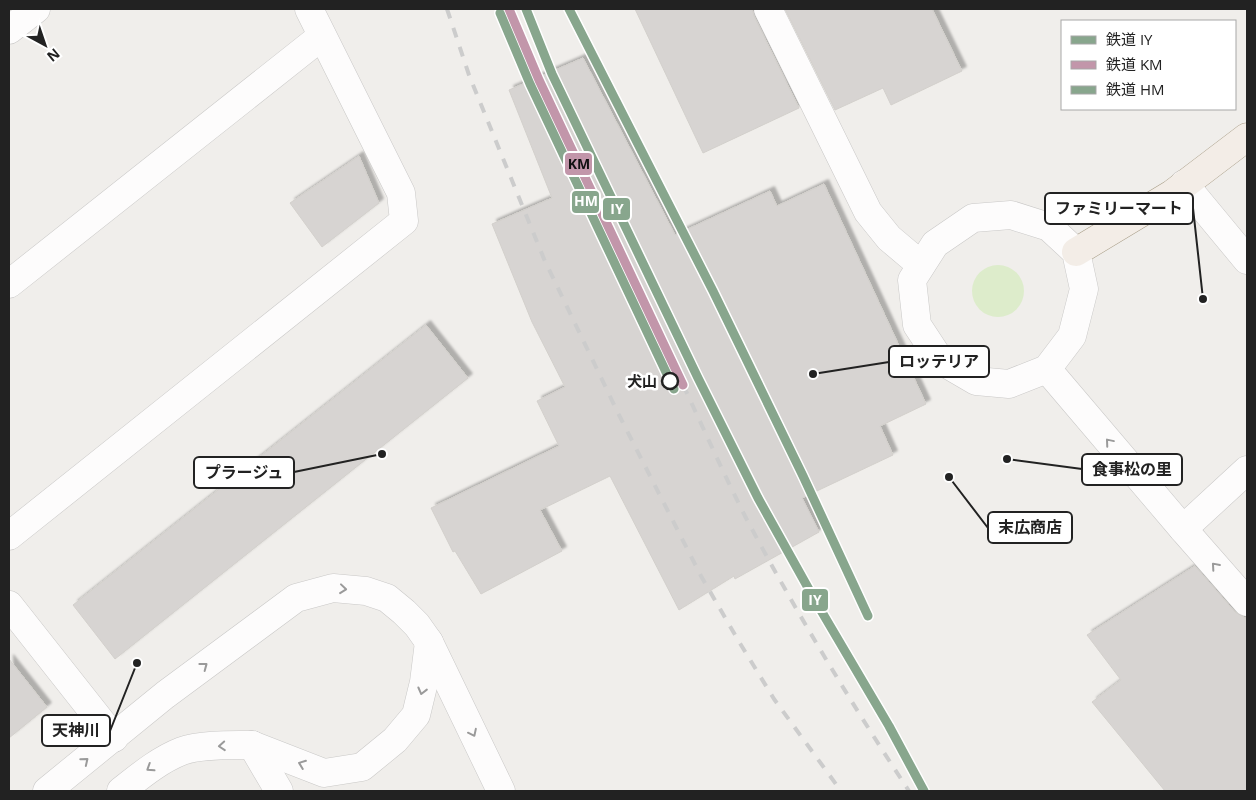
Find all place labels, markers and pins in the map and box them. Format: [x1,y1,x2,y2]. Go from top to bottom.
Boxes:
callout: ファミリーマート [1045,193,1193,224]
callout: ロッテリア [889,346,989,377]
place label: 犬山 [627,371,657,391]
marker: 犬山 [661,372,679,390]
callout: 食事松の里 [1082,454,1182,485]
callout: プラージュ [194,457,294,488]
callout: 末広商店 [988,512,1072,543]
callout: 天神川 [42,715,110,746]

